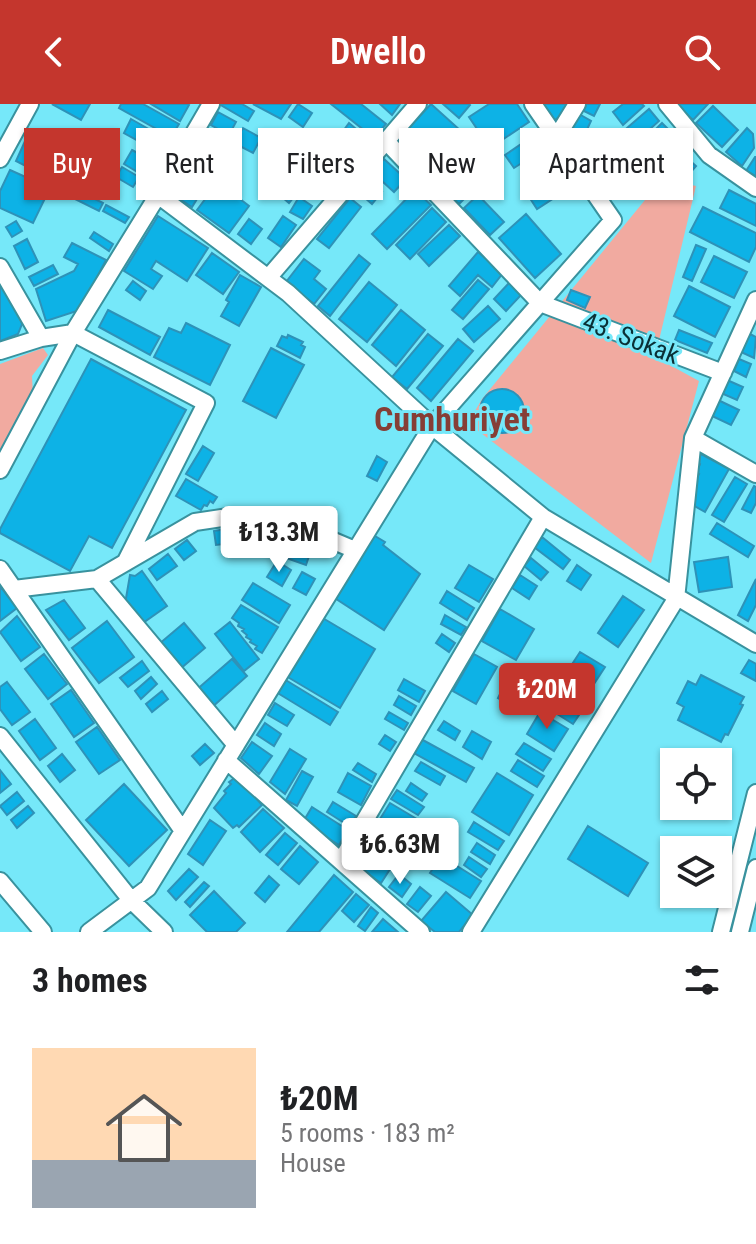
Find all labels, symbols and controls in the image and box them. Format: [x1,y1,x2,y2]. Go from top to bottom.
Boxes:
icon: back [32,30,76,74]
icon: search [680,30,724,74]
text: Dwello [330,31,426,73]
chip: Buy [24,128,120,200]
chip: Rent [136,128,242,200]
chip: Filters [258,128,383,200]
chip: New [399,128,504,200]
chip: Apartment [520,128,693,200]
street label: 43. Sokak [579,306,684,370]
district label: Cumhuriyet [374,399,530,439]
pin: ₺13.3M [214,506,344,574]
text: ₺13.3M [239,517,319,547]
pin: ₺20M [500,663,594,731]
text: ₺20M [517,674,577,704]
map controls [660,748,732,908]
button: locate [660,748,732,820]
pin: ₺6.63M [335,818,465,886]
text: ₺6.63M [360,829,440,859]
button: layers [660,836,732,908]
icon: filters [680,958,724,1002]
text: 3 homes [32,960,148,1000]
text: ₺20M [280,1078,358,1118]
icon: home [96,1080,192,1176]
text: 5 rooms · 183 m² [280,1118,455,1148]
text: House [280,1148,346,1178]

